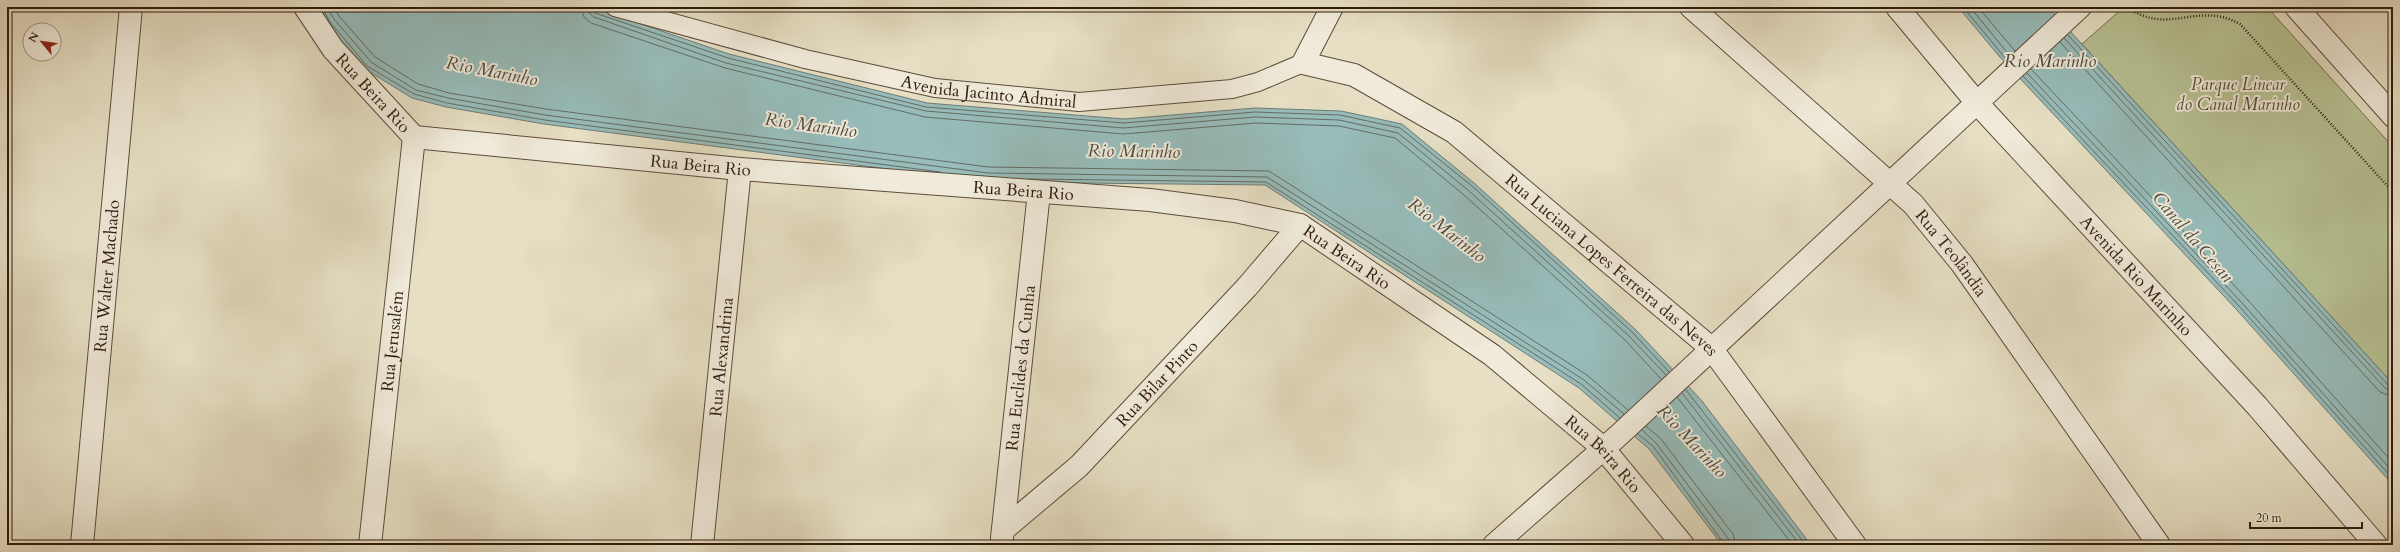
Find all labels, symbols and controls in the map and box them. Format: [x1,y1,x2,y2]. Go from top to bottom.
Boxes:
north arrow [22,22,62,62]
text: N [25,29,43,45]
street label: Rua Beira Rio [330,48,416,138]
water label: Rio Marinho [2004,49,2096,74]
water label: Rio Marinho [444,50,540,93]
street label: Avenida Jacinto Admiral [899,70,1078,114]
park label: Parque Linear do Canal Marinho [2176,73,2300,116]
water label: Rio Marinho [763,107,859,144]
water label: Rio Marinho [1087,138,1181,165]
street label: Rua Beira Rio [649,149,752,182]
street label: Rua Luciana Lopes Ferreira das Neves [1500,169,1724,361]
street label: Rua Beira Rio [972,176,1075,206]
water label: Canal da Cesan [2146,187,2239,288]
water label: Rio Marinho [1402,192,1491,269]
street label: Rua Walter Machado [89,199,125,354]
street label: Rua Teolândia [1910,205,1993,302]
street label: Avenida Rio Marinho [2074,211,2198,341]
street label: Rua Beira Rio [1299,220,1395,295]
street label: Rua Euclides da Cunha [1000,283,1041,452]
street label: Rua Jerusalém [376,289,409,393]
street label: Rua Alexandrina [704,296,739,418]
street label: Rua Bilar Pinto [1111,335,1203,432]
water label: Rio Marinho [1651,399,1732,484]
street label: Rua Beira Rio [1560,410,1646,498]
scale bar [2250,504,2362,530]
text: 20 m [2256,510,2283,526]

